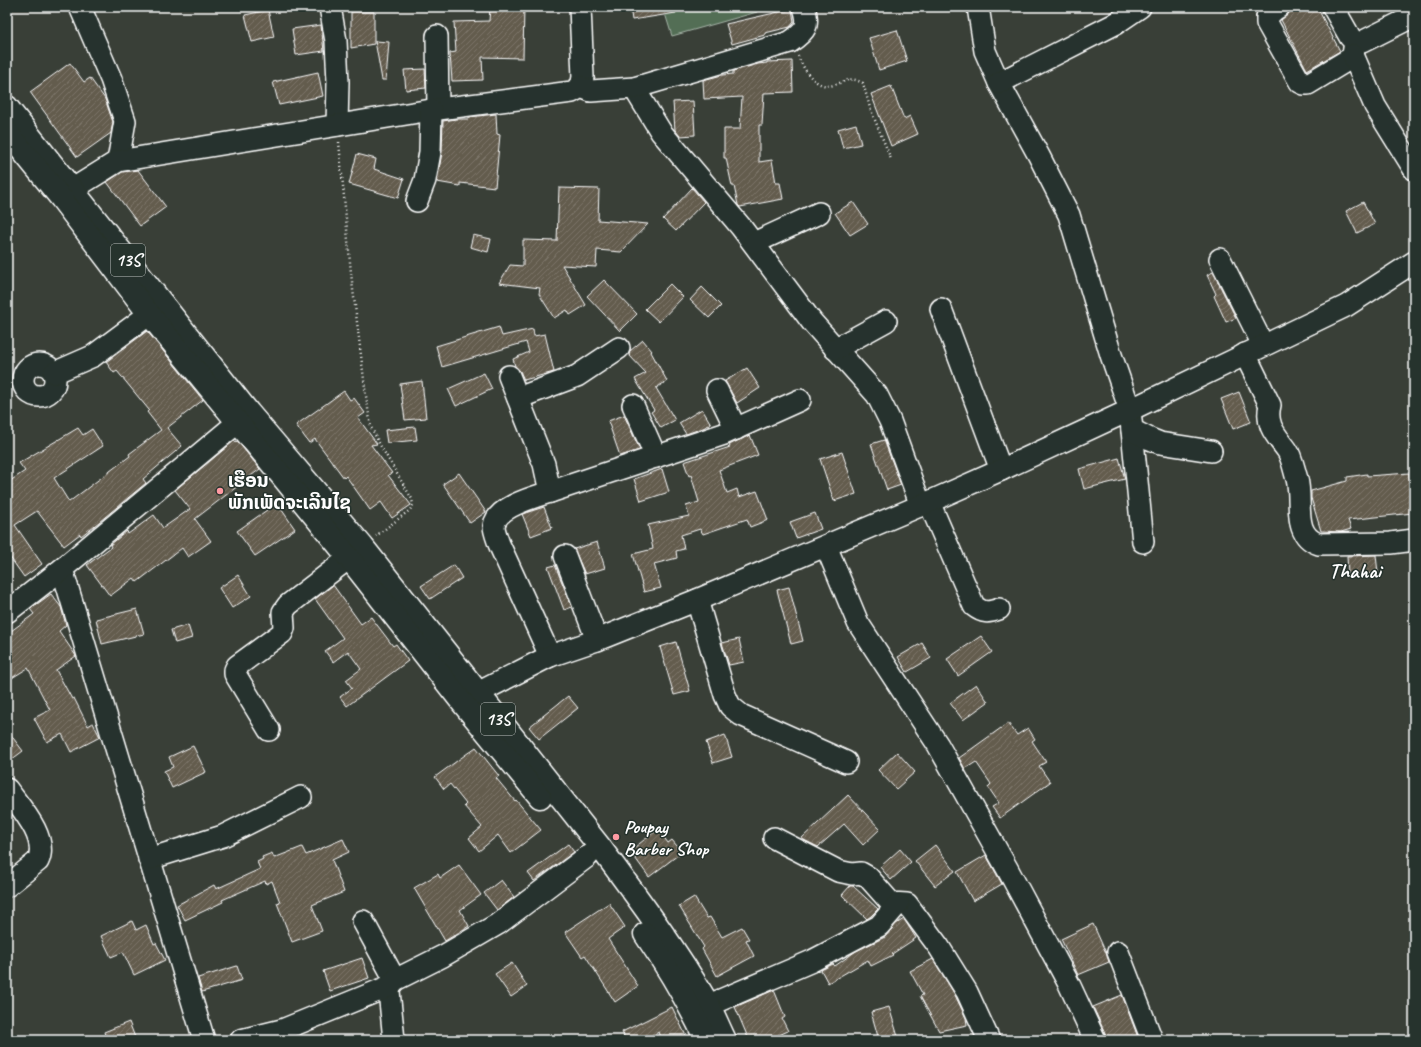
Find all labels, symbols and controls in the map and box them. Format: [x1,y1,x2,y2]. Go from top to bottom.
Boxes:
road number: 13S [111,244,145,276]
place label: ເຮືອນ ພັກເພັດຈະເລີນໄຊ [228,469,351,515]
marker: ເຮືອນ ພັກເພັດຈະເລີນໄຊ [215,486,225,496]
district label: Thahai [1329,558,1384,584]
road number: 13S [481,703,515,735]
place label: Poupay Barber Shop [624,815,710,861]
marker: Poupay Barber Shop [611,832,621,842]

